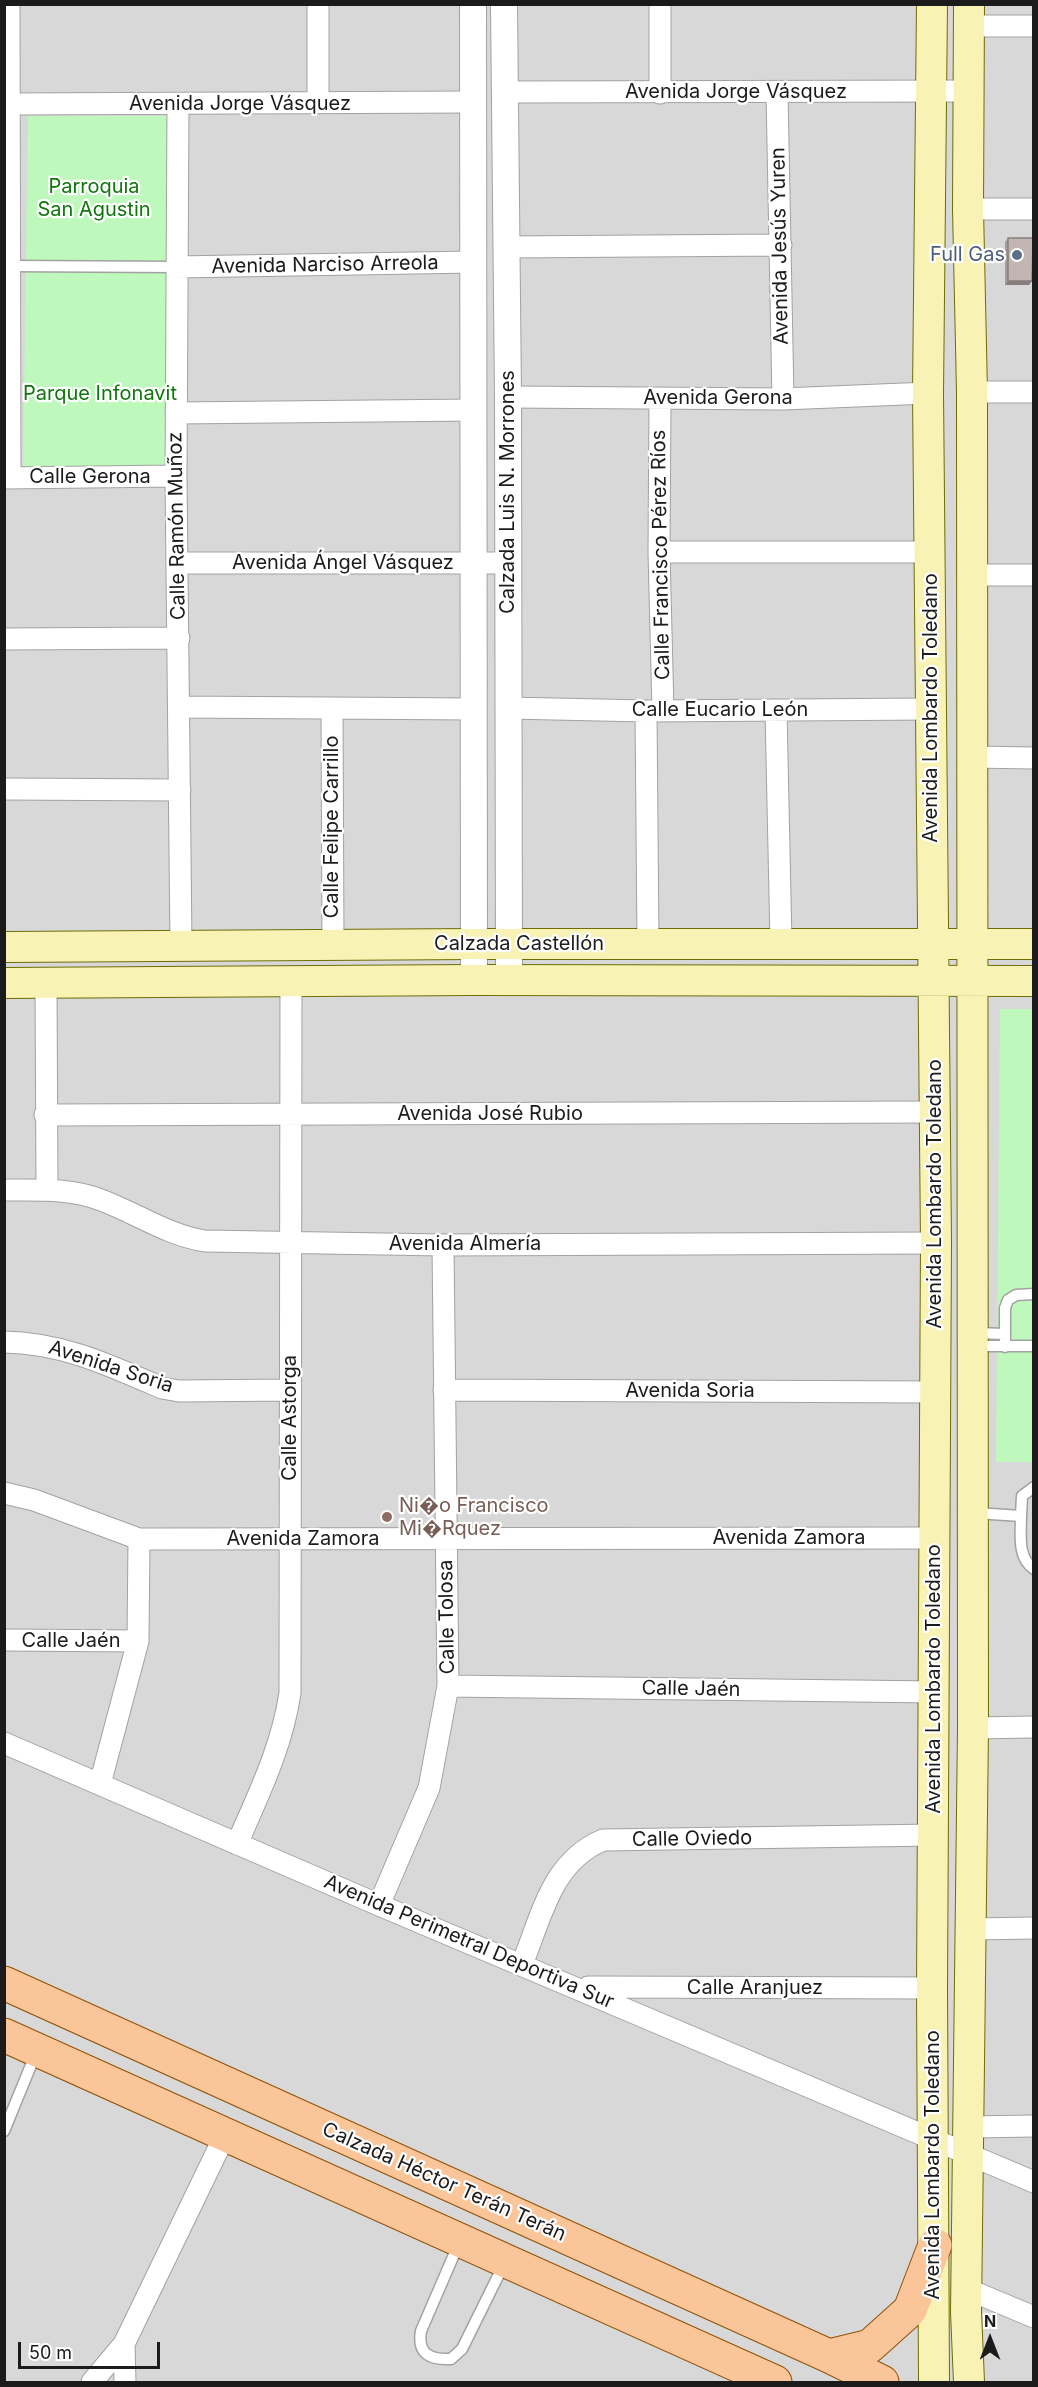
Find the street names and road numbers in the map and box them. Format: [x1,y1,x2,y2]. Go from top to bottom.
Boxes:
street label: Avenida Jorge Vásquez [625,80,847,104]
street label: Avenida Jorge Vásquez [129,92,351,116]
street label: Avenida Jesús Yuren [766,147,794,345]
street label: Avenida Narciso Arreola [211,251,439,279]
street label: Calzada Luis N. Morrones [496,370,520,614]
street label: Avenida Gerona [643,386,793,410]
street label: Calle Francisco Pérez Ríos [647,430,675,680]
street label: Calle Ramón Muñoz [163,432,191,620]
street label: Calle Gerona [29,465,151,489]
street label: Avenida Ángel Vásquez [232,551,454,575]
street label: Avenida Lombardo Toledano [919,573,943,843]
street label: Calle Eucario León [632,698,808,722]
street label: Calle Felipe Carrillo [320,736,344,918]
street label: Calzada Castellón [434,932,604,956]
street label: Avenida Lombardo Toledano [923,1059,947,1329]
street label: Avenida José Rubio [397,1102,583,1126]
street label: Avenida Almería [389,1232,541,1256]
street label: Avenida Soria [46,1336,176,1398]
street label: Calle Astorga [278,1355,302,1481]
street label: Avenida Soria [625,1379,755,1403]
street label: Avenida Zamora [713,1526,865,1550]
street label: Avenida Zamora [227,1527,379,1551]
street label: Avenida Lombardo Toledano [922,1544,946,1814]
street label: Calle Tolosa [434,1559,460,1675]
street label: Calle Jaén [22,1629,120,1653]
street label: Calle Jaén [641,1676,741,1702]
street label: Calle Oviedo [632,1826,752,1852]
street label: Avenida Perimetral Deportiva Sur [321,1870,617,2014]
street label: Calle Aranjuez [687,1976,823,2000]
street label: Avenida Lombardo Toledano [921,2030,945,2300]
street label: Calzada Héctor Terán Terán [318,2117,570,2247]

